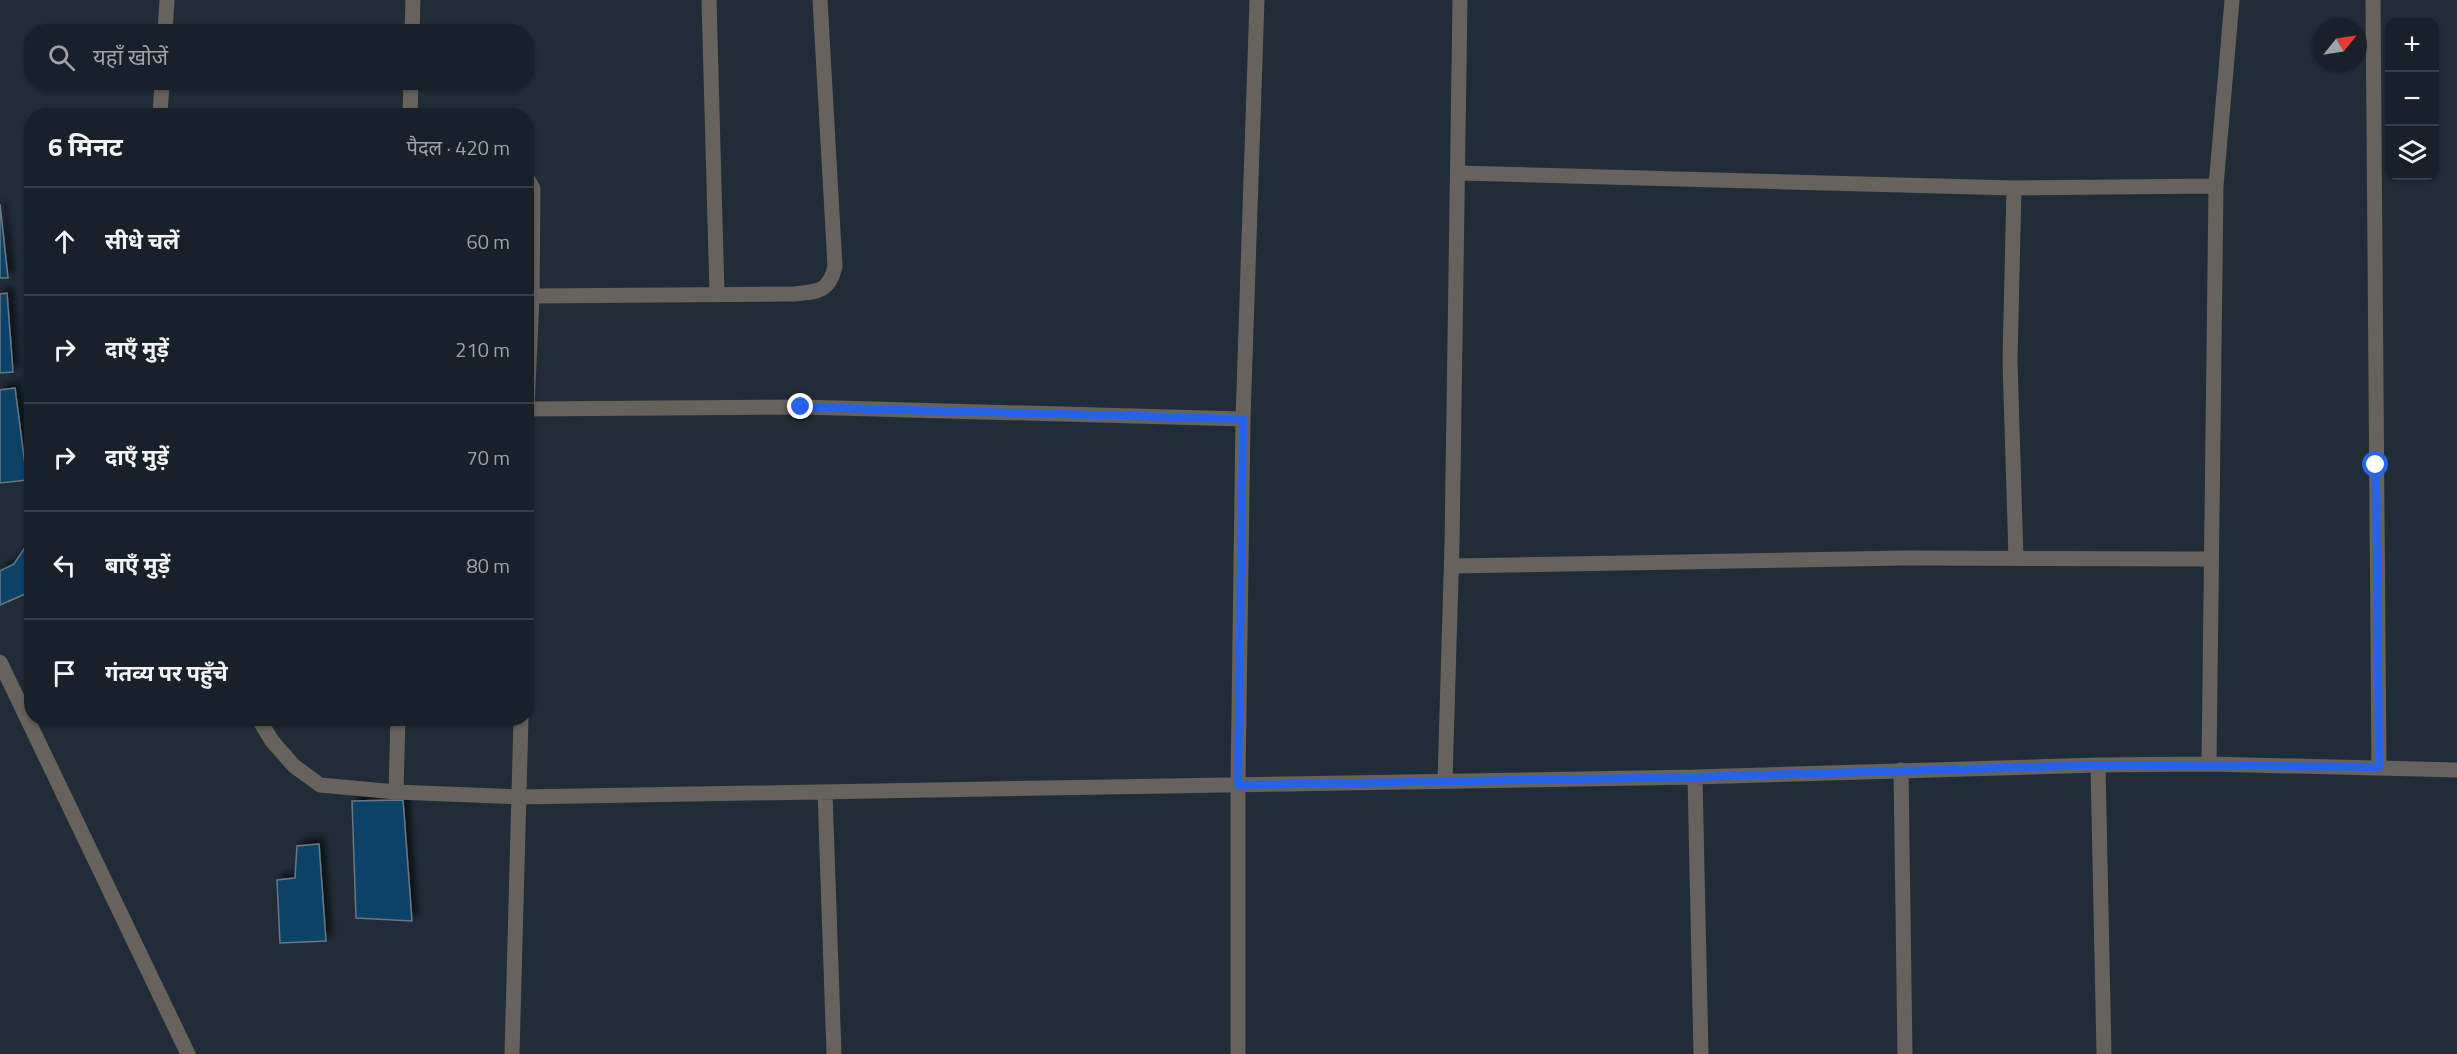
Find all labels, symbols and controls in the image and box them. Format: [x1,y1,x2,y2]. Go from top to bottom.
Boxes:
north arrow [2313,18,2367,72]
map controls [2385,18,2439,180]
button: + [2385,18,2439,72]
search box [24,24,534,90]
text: यहाँ खोजें [93,40,168,74]
icon: search [45,41,78,74]
button: − [2385,72,2439,126]
button: layers [2385,126,2439,180]
text: 6 मिनट [48,127,123,166]
text: पैदल · 420 m [407,132,510,163]
text: सीधे चलें [105,224,179,258]
icon: ahead [48,225,81,258]
text: 60 m [466,226,510,257]
text: दाएँ मुड़ें [105,332,169,366]
icon: right [48,333,81,366]
text: 210 m [455,334,510,365]
route end [787,393,813,419]
text: दाएँ मुड़ें [105,440,169,474]
icon: right [48,441,81,474]
text: 70 m [466,442,510,473]
route start [2362,451,2388,477]
text: बाएँ मुड़ें [105,548,170,582]
icon: left [48,549,81,582]
text: 80 m [466,550,510,581]
text: गंतव्य पर पहुँचे [105,656,228,690]
icon: arrive [48,657,81,690]

